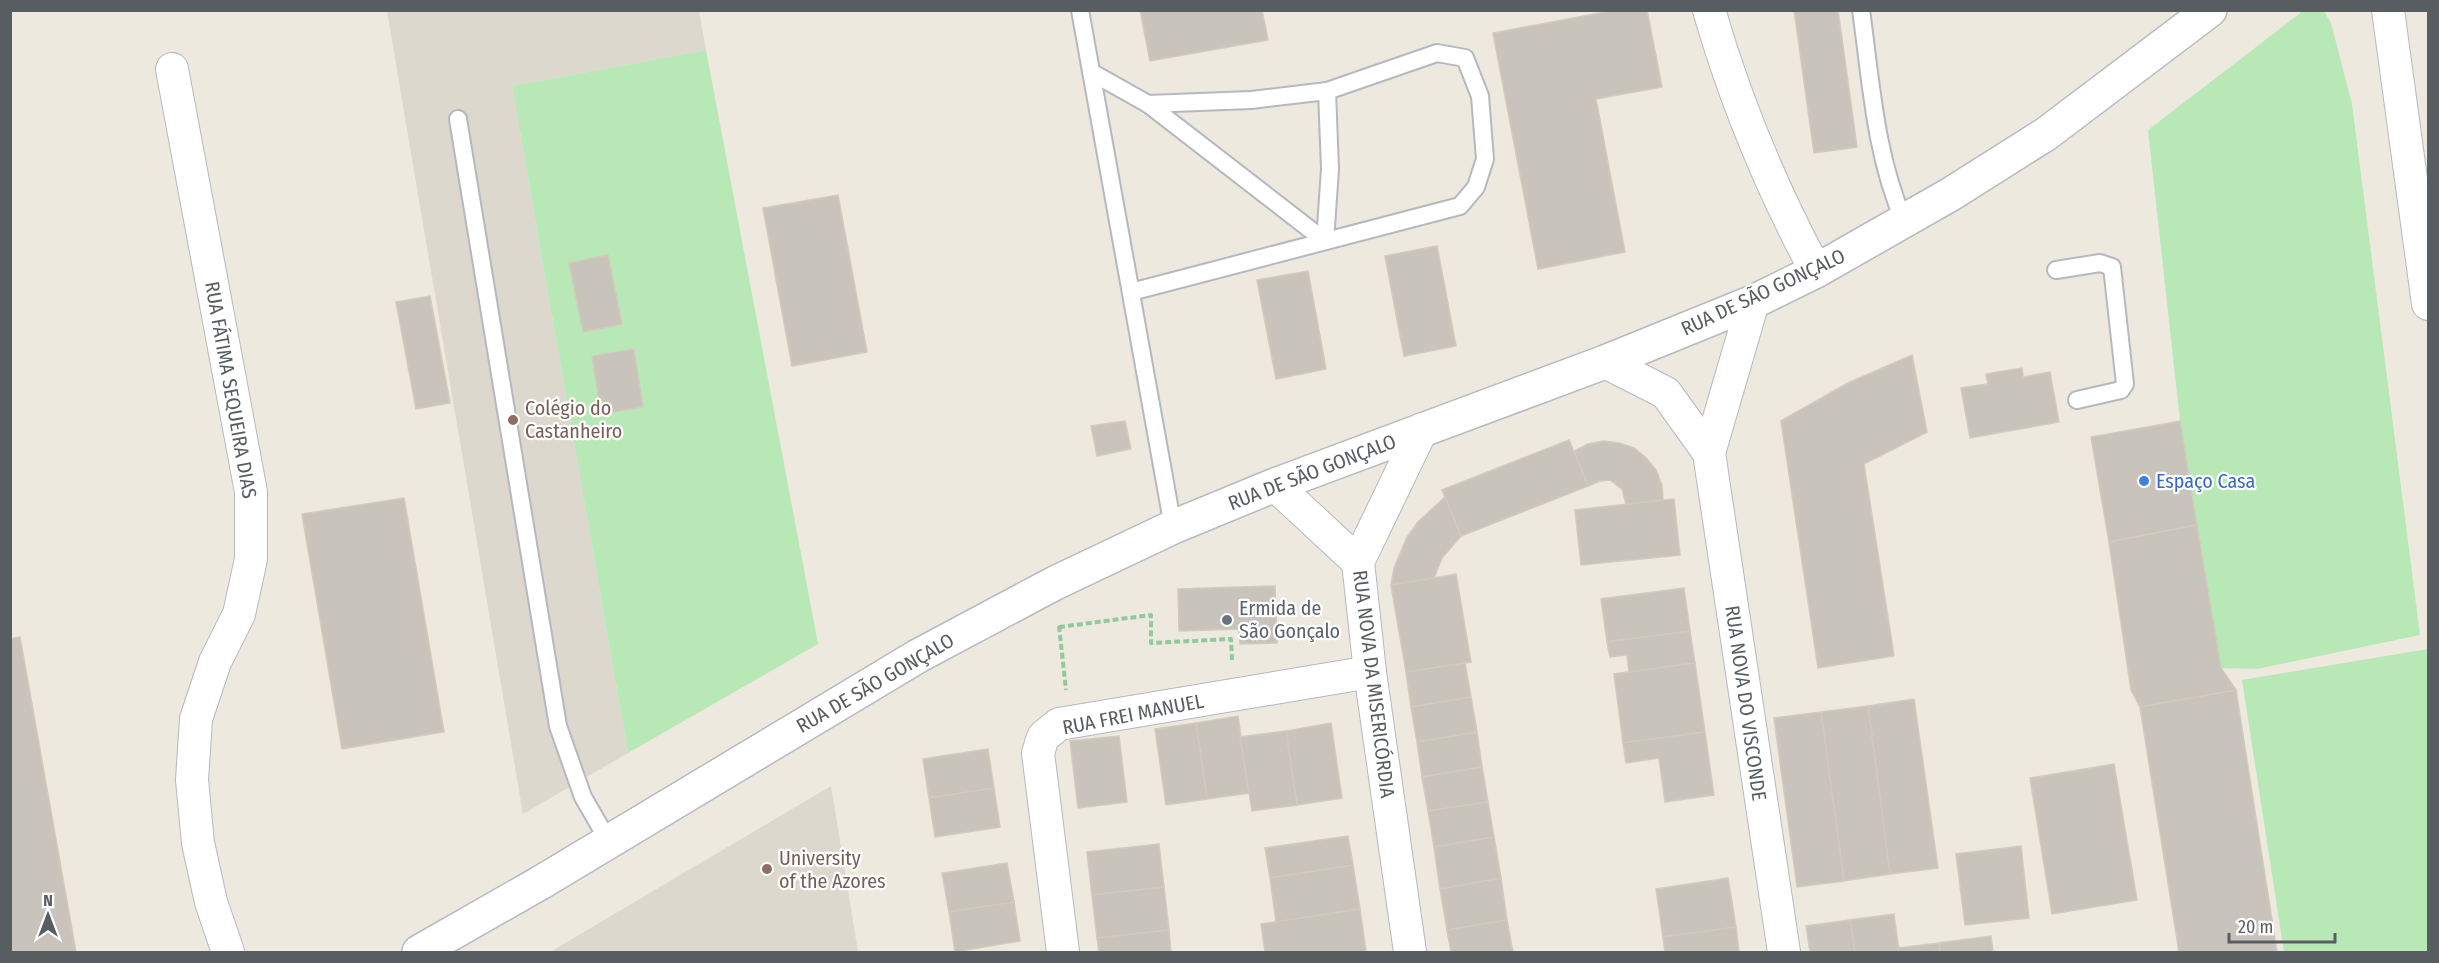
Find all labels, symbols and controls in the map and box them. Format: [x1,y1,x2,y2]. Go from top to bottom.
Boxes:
street label: RUA DE SÃO GONÇALO [1677,244,1849,341]
street label: RUA FÁTIMA SEQUEIRA DIAS [200,279,262,501]
place label: Colégio do Castanheiro [525,396,622,443]
marker: Colégio do Castanheiro [506,413,520,427]
street label: RUA DE SÃO GONÇALO [1225,429,1400,516]
place label: Espaço Casa [2156,469,2255,493]
marker: Espaço Casa [2137,474,2151,488]
street label: RUA NOVA DA MISERICÓRDIA [1348,569,1400,800]
place label: Ermida de São Gonçalo [1239,596,1340,643]
street label: RUA NOVA DO VISCONDE [1720,604,1772,802]
marker: Ermida de São Gonçalo [1220,613,1234,627]
street label: RUA DE SÃO GONÇALO [792,628,959,739]
street label: RUA FREI MANUEL [1060,689,1206,739]
place label: University of the Azores [779,846,886,893]
marker: University of the Azores [760,862,774,876]
north arrow [18,885,78,945]
text: N [43,891,53,910]
scale bar [2229,906,2336,944]
text: 20 m [2238,916,2273,938]

